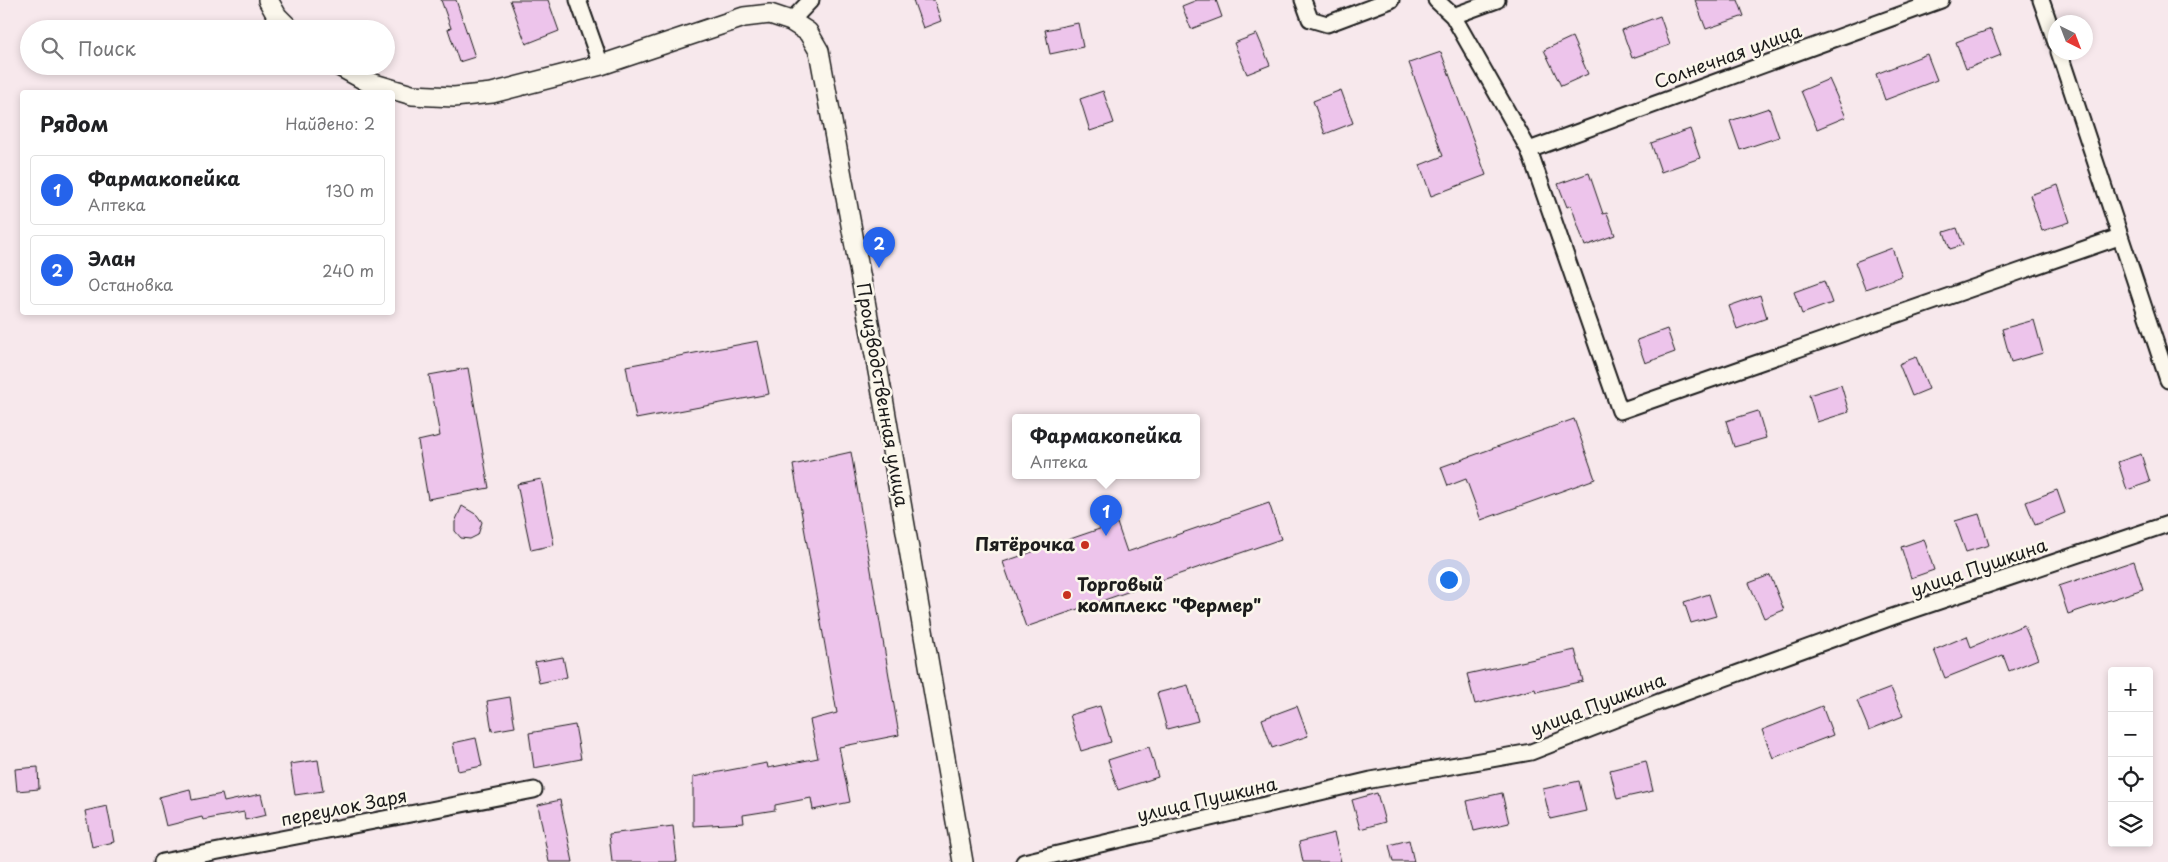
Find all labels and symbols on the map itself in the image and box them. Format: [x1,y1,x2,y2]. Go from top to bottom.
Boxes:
north arrow [2048,15,2093,60]
street label: Солнечная улица [1650,16,1806,95]
pin: 2 [863,227,895,268]
street label: Производственная улица [850,281,917,509]
pin: 1 [1090,495,1122,536]
place label: Пятёрочка [975,530,1075,557]
street label: улица Пушкина [1907,530,2051,603]
marker: Пятёрочка [1079,539,1091,551]
your location [1436,567,1462,593]
place label: Торговый комплекс "Фермер" [1077,570,1261,618]
marker: Торговый комплекс "Фермер" [1061,589,1073,601]
street label: улица Пушкина [1526,665,1670,742]
street label: улица Пушкина [1134,769,1280,828]
street label: переулок Заря [278,781,409,832]

